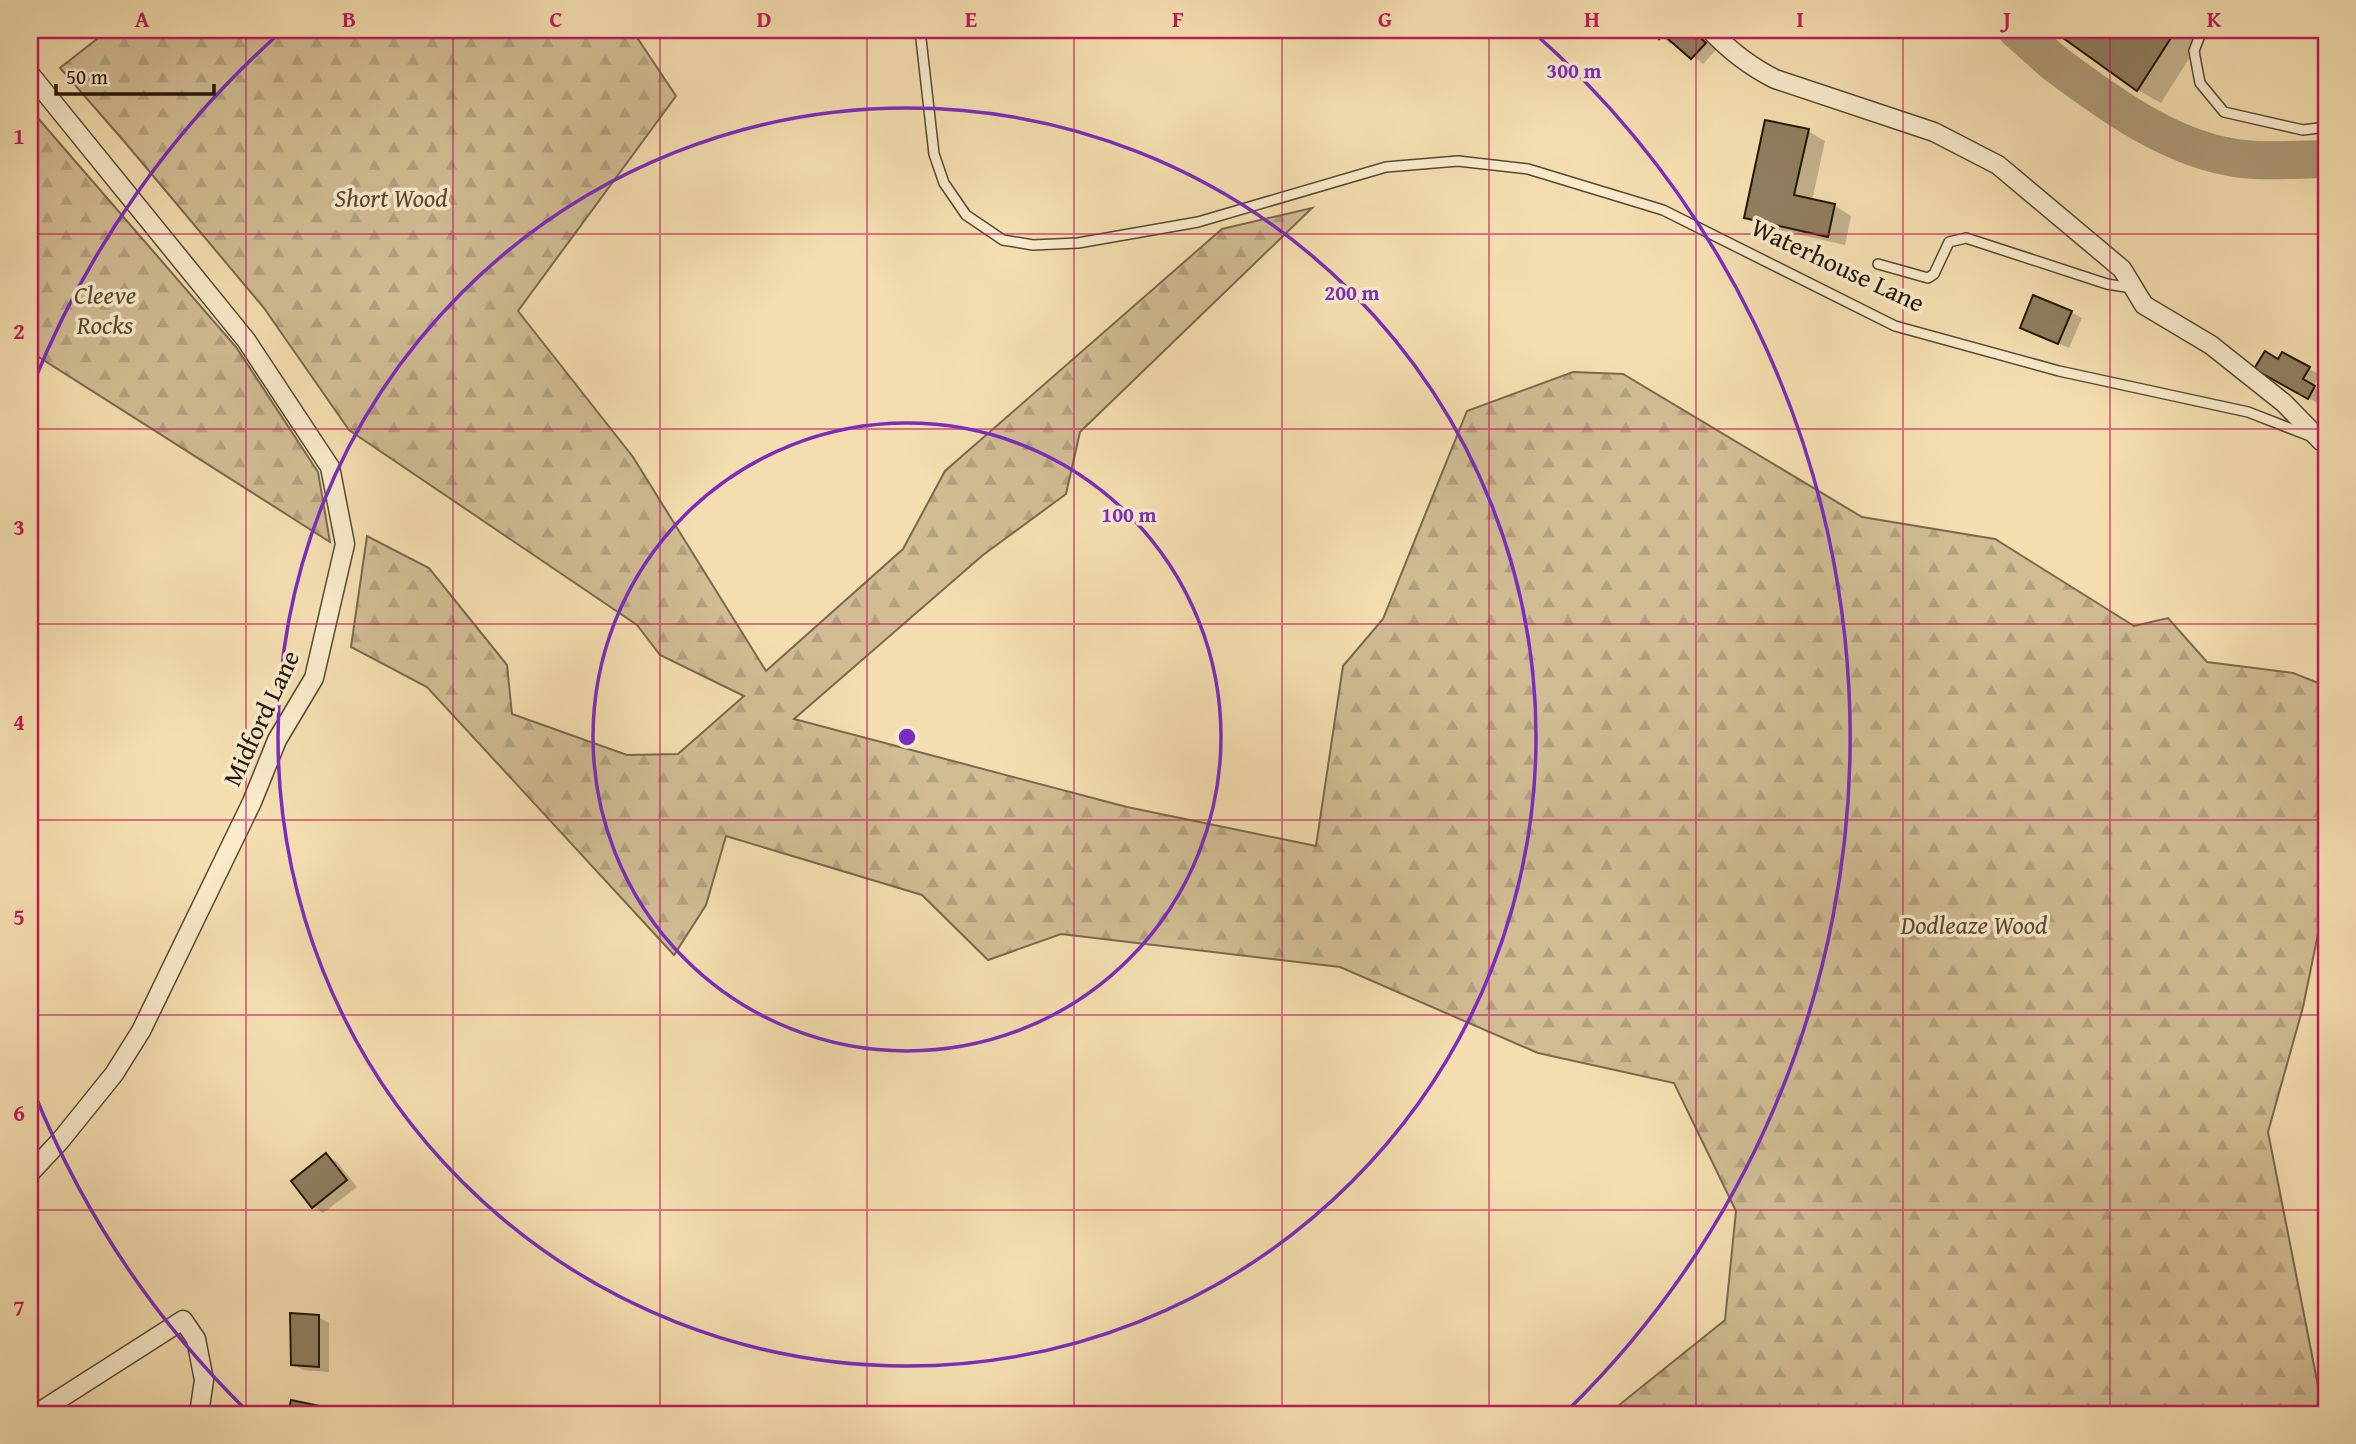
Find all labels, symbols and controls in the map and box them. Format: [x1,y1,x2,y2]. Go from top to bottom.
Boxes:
text: A [135,2,150,35]
text: B [342,2,356,35]
text: C [549,2,563,35]
text: D [757,2,772,35]
text: E [965,2,977,35]
text: F [1172,2,1184,35]
text: G [1378,2,1392,35]
text: H [1584,2,1600,35]
text: I [1796,2,1804,35]
text: J [1999,2,2011,35]
text: K [2207,2,2222,35]
scale bar [56,52,214,96]
text: 300 m [1546,55,1602,86]
text: 50 m [66,61,108,92]
text: 1 [13,119,25,152]
park label: Short Wood [334,178,448,217]
street label: Waterhouse Lane [1745,207,1931,322]
park label: Cleeve Rocks [74,275,136,344]
text: 200 m [1324,277,1380,308]
text: 2 [13,314,25,347]
text: 100 m [1101,499,1157,530]
text: 3 [13,510,25,543]
street label: Midford Lane [212,643,309,792]
text: 4 [13,705,25,738]
centre of rings [895,725,919,749]
text: 5 [13,900,25,933]
park label: Dodleaze Wood [1900,905,2047,944]
text: 6 [13,1096,25,1129]
text: 7 [13,1291,25,1324]

